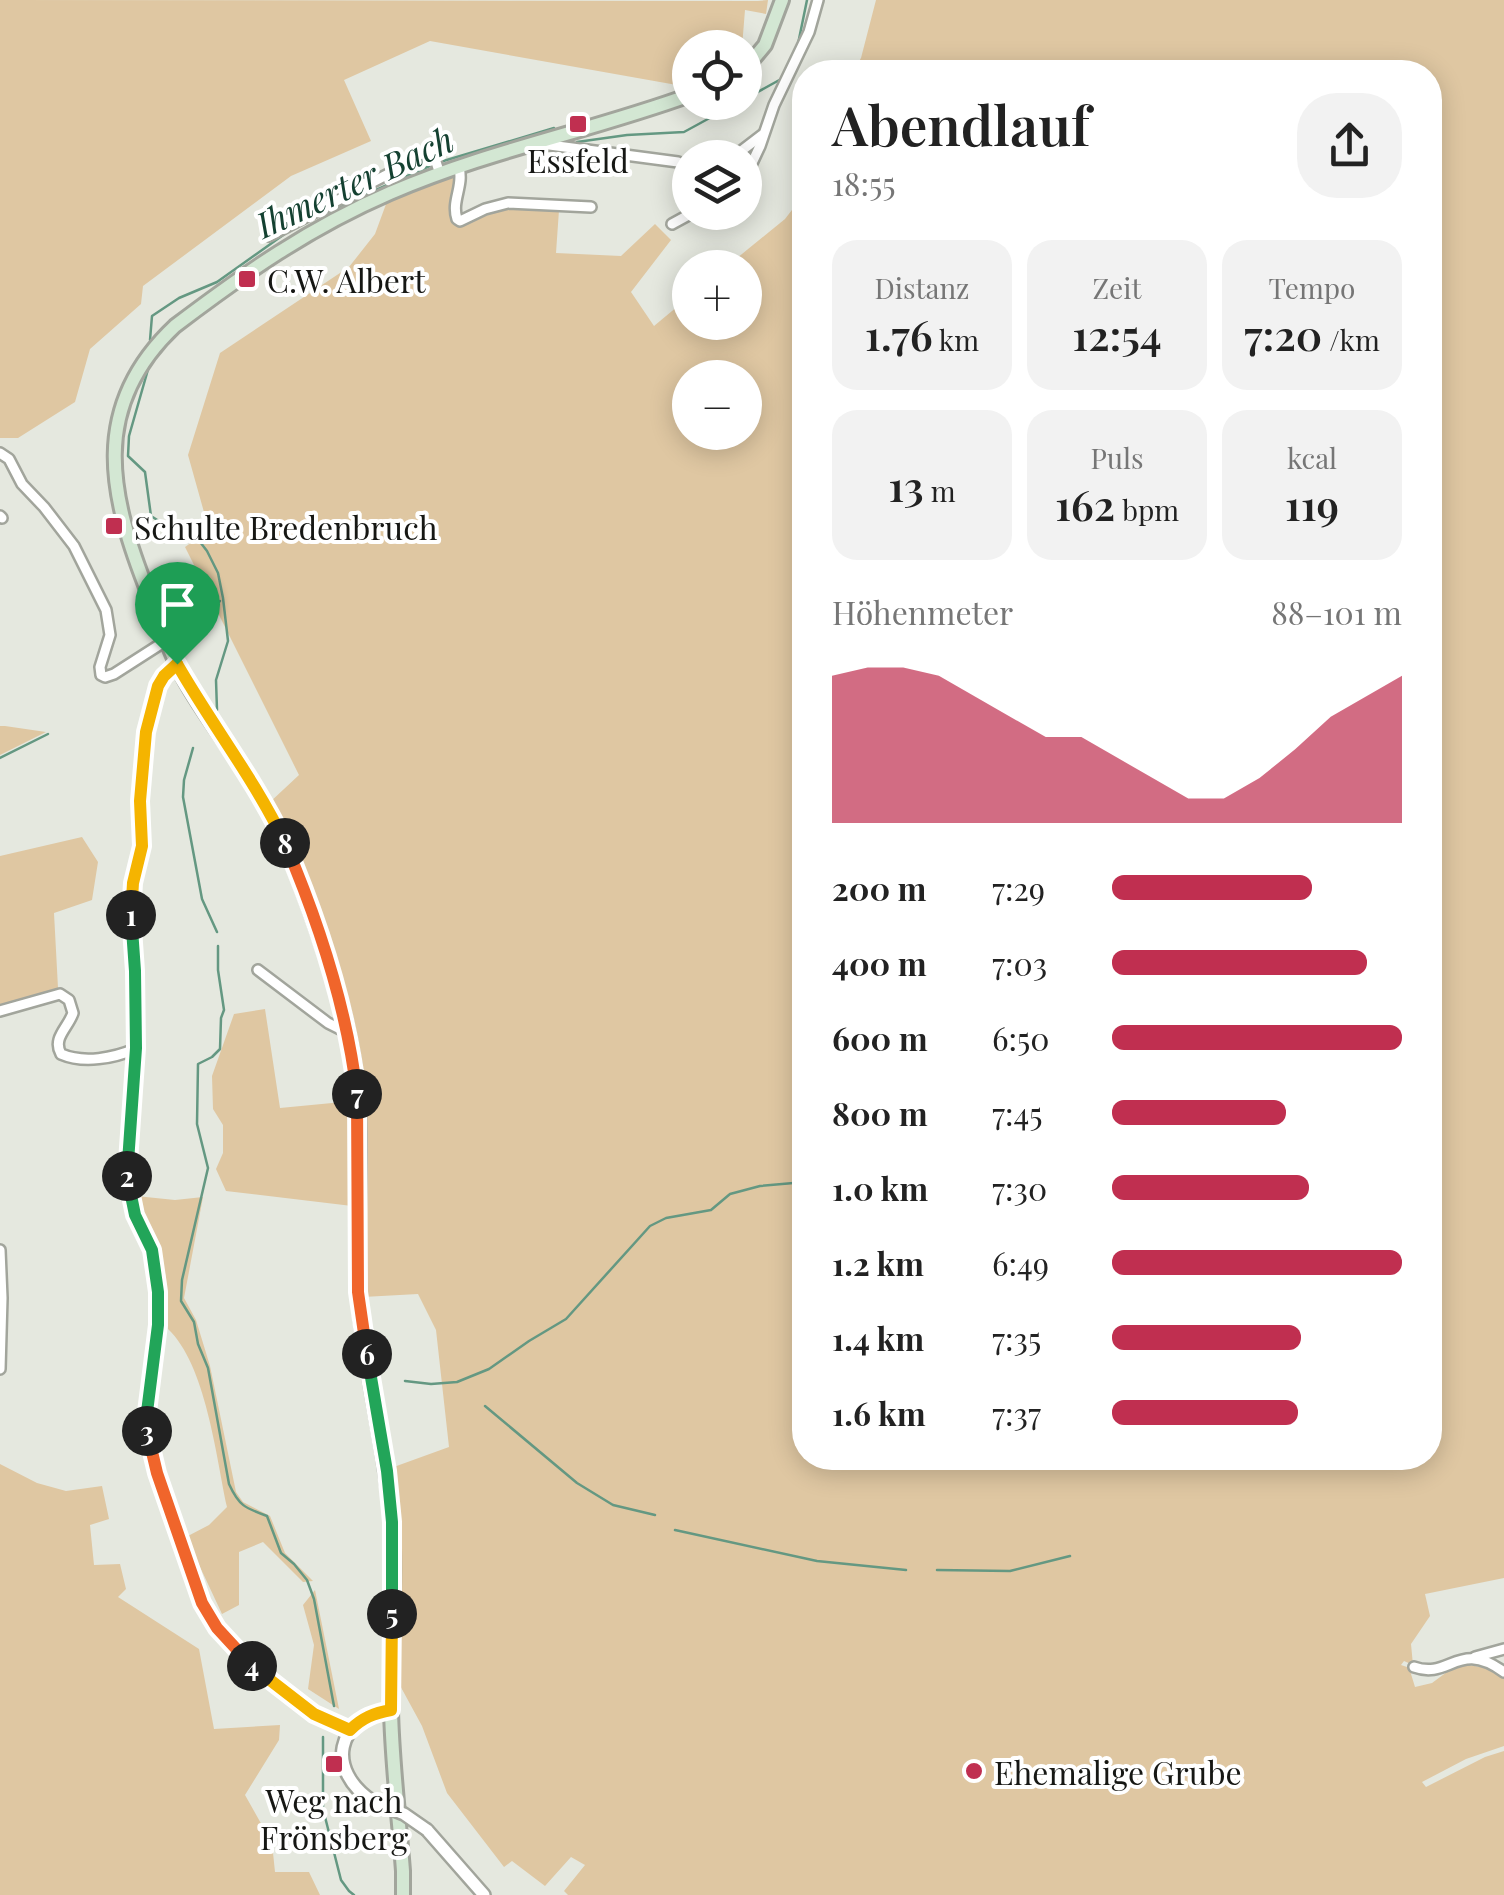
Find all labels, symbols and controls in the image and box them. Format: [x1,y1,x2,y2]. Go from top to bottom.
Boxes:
map controls [672,30,762,450]
button: locate [672,30,762,120]
text: Abendlauf [832,86,1090,160]
button: share [1297,93,1402,198]
marker: Essfeld [567,113,589,135]
water label: Ihmerter Bach [246,115,461,248]
place label: Essfeld [527,138,629,181]
button: layers [672,140,762,230]
text: 18:55 [832,161,896,204]
button: + [672,250,762,340]
place label: C.W. Albert [267,258,426,301]
marker: C.W. Albert [236,268,258,290]
text: Distanz [875,269,969,306]
text: Zeit [1093,269,1141,306]
text: Tempo [1269,269,1355,306]
text: 1.76 [865,306,933,362]
text: 12:54 [1072,306,1162,362]
text: 7:20 [1244,306,1322,362]
text: km [933,321,979,358]
text: /km [1322,321,1380,358]
button: − [672,360,762,450]
text: Puls [1090,439,1144,476]
text: kcal [1287,439,1337,476]
text: 13 [888,457,924,513]
text: m [924,472,956,509]
text: 162 [1055,476,1115,532]
text: 119 [1285,476,1339,532]
text: bpm [1115,491,1179,528]
place label: Schulte Bredenbruch [134,505,438,548]
marker: Schulte Bredenbruch [103,515,125,537]
pin [135,562,220,665]
icon: arrive [150,577,205,632]
text: Höhenmeter [832,590,1013,633]
text: 88–101 m [1271,590,1402,633]
pin: 8 [260,818,310,868]
text: 8 [277,824,293,861]
text: 200 m [832,866,926,909]
text: 7:29 [992,866,1045,909]
pin: 1 [106,890,156,940]
text: 1 [126,896,136,933]
text: 400 m [832,941,927,984]
text: 7:03 [992,941,1047,984]
text: 600 m [832,1016,928,1059]
text: 6:50 [992,1016,1050,1059]
pin: 7 [332,1069,382,1119]
text: 7 [351,1075,363,1112]
text: 800 m [832,1091,928,1134]
text: 7:45 [992,1091,1043,1134]
pin: 2 [102,1151,152,1201]
text: 2 [120,1157,134,1194]
text: 1.0 km [832,1166,928,1209]
text: 7:30 [992,1166,1047,1209]
text: 1.2 km [832,1241,924,1284]
text: 6:49 [992,1241,1049,1284]
text: 1.4 km [832,1316,924,1359]
text: 7:35 [992,1316,1041,1359]
pin: 6 [342,1329,392,1379]
text: 6 [359,1335,375,1372]
text: 1.6 km [832,1391,926,1434]
text: 7:37 [992,1391,1041,1434]
pin: 3 [122,1406,172,1456]
text: 3 [140,1412,154,1449]
pin: 5 [367,1589,417,1639]
text: 5 [386,1595,398,1632]
pin: 4 [227,1641,277,1691]
text: 4 [245,1647,259,1684]
place label: Ehemalige Grube [994,1750,1242,1793]
marker: Weg nach Frönsberg [323,1753,345,1775]
marker: Ehemalige Grube [963,1760,985,1782]
place label: Weg nach Frönsberg [260,1778,408,1858]

